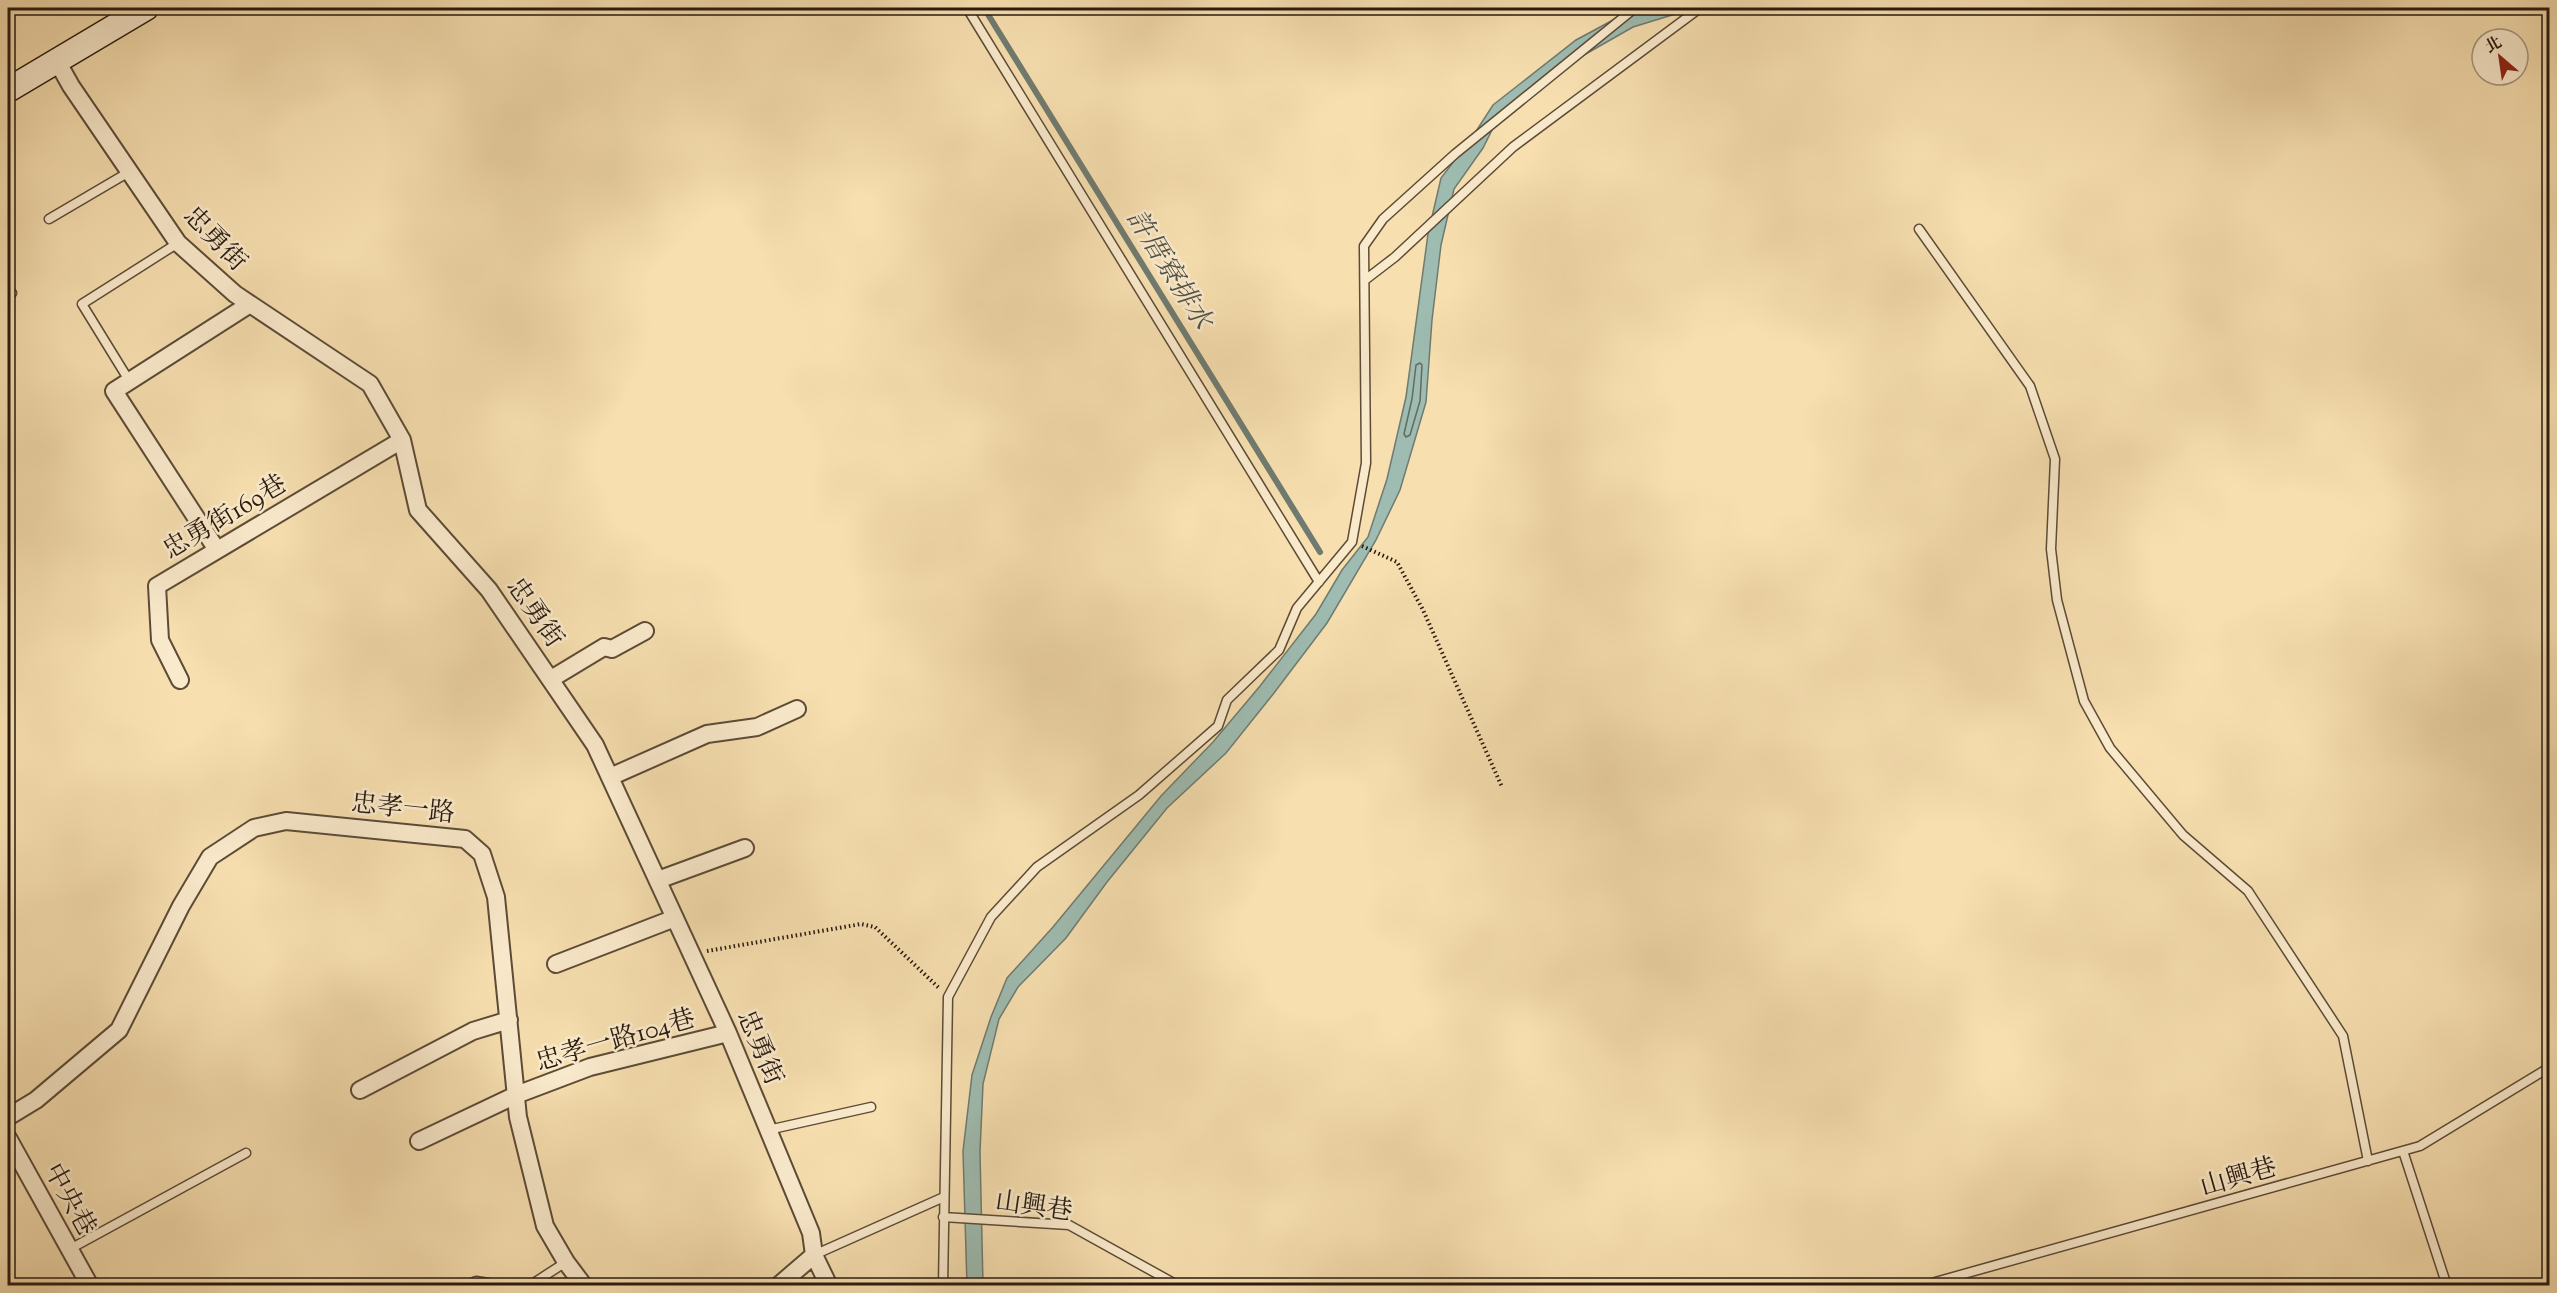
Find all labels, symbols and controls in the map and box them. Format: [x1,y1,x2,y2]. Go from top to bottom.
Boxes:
north arrow [2470,27,2530,87]
text: 北 [2481,32,2507,60]
street label: 忠勇街 [174,199,255,281]
water label: 許厝寮排水 [1116,203,1222,340]
street label: 忠勇街169巷 [156,467,294,570]
street label: 忠勇街 [496,571,571,656]
street label: 忠孝一路 [349,786,456,833]
street label: 忠孝一路104巷 [532,1001,700,1082]
street label: 忠勇街 [726,1005,791,1091]
street label: 山興巷 [2196,1150,2281,1207]
street label: 中央巷 [34,1157,104,1243]
street label: 山興巷 [992,1184,1075,1231]

